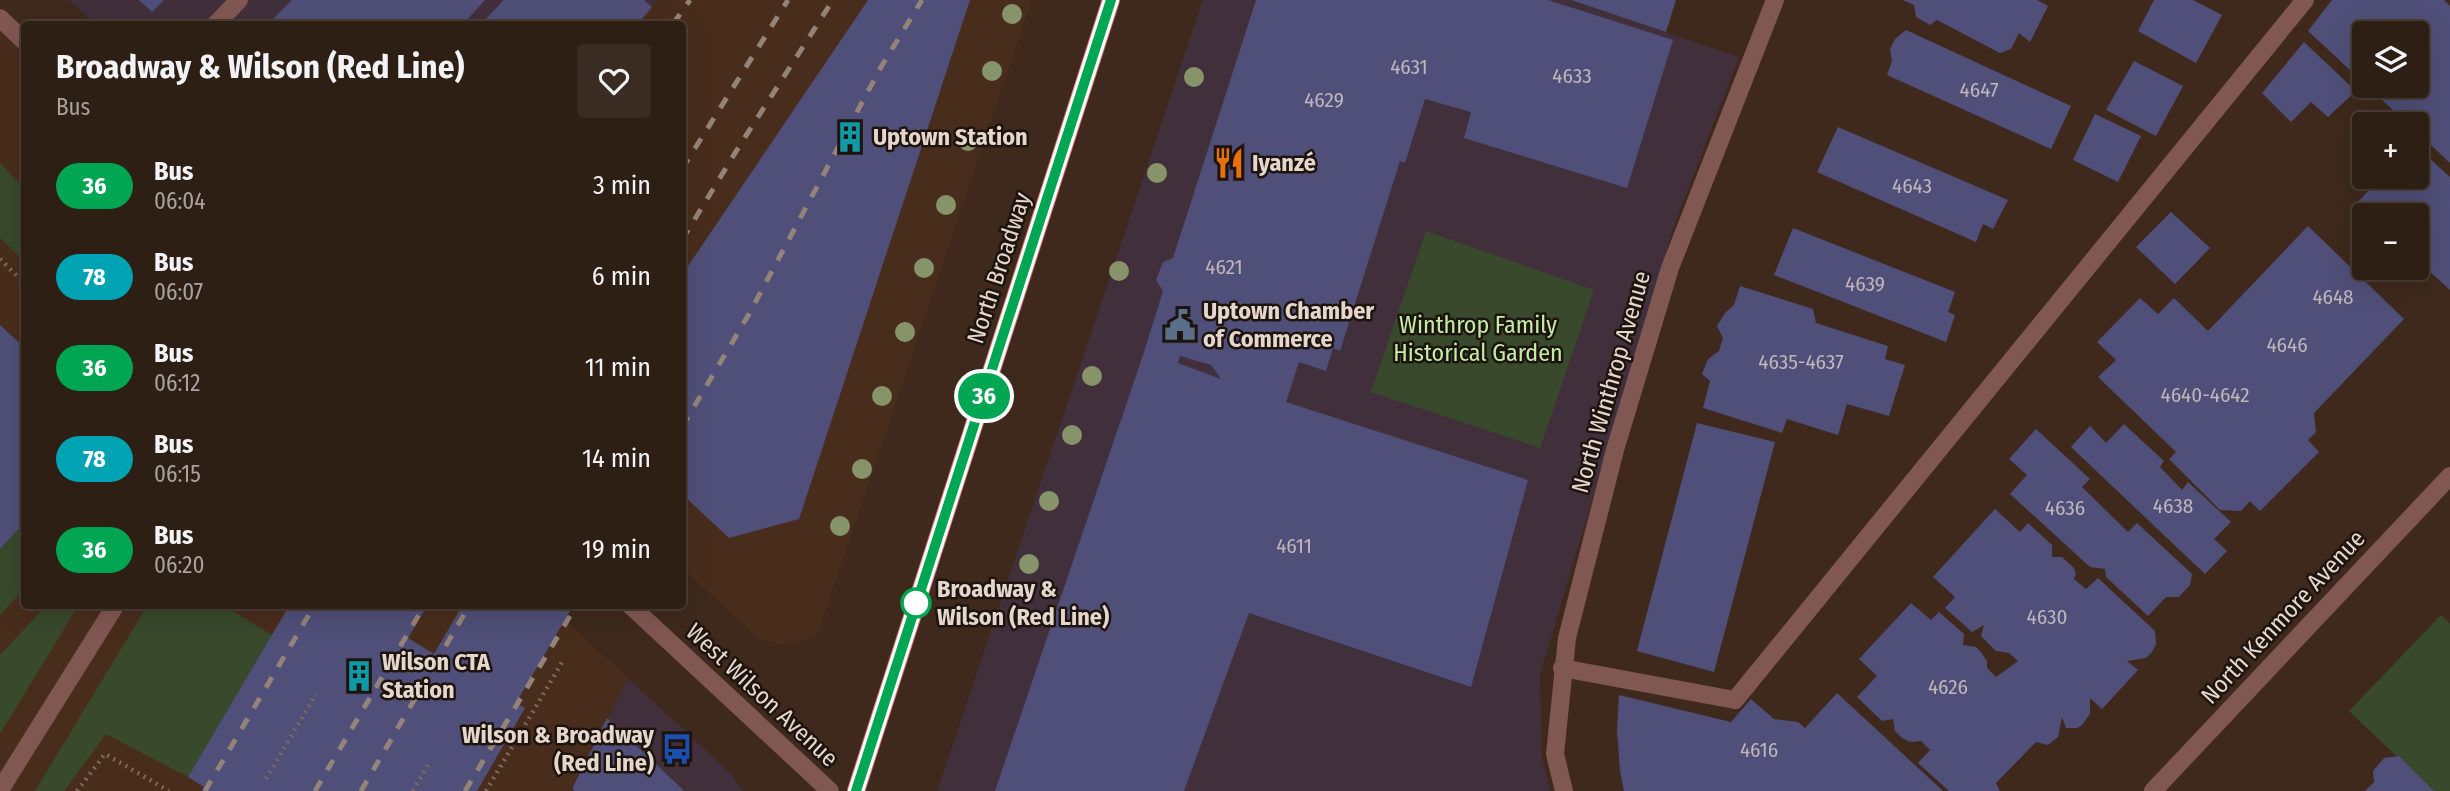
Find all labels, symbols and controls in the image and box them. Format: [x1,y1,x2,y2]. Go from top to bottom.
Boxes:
map controls [2352,21,2429,280]
button: layers [2352,21,2429,98]
button: heart [577,44,651,118]
text: Broadway & Wilson (Red Line) [56,47,464,87]
house number: 4631 [1390,54,1428,80]
house number: 4633 [1552,63,1592,89]
house number: 4647 [1960,77,1998,103]
house number: 4629 [1304,87,1344,113]
text: Bus [56,93,90,121]
button: + [2352,112,2429,189]
building icon: Uptown Station [833,120,867,154]
place label: Uptown Station [873,123,1028,151]
restaurant icon: Iyanzé [1212,146,1246,180]
place label: Iyanzé [1252,149,1316,177]
text: Bus [154,156,193,187]
text: 3 min [593,170,651,201]
text: 36 [83,172,106,200]
house number: 4643 [1892,173,1932,199]
text: 06:04 [154,187,205,215]
street label: North Broadway [961,189,1037,347]
button: − [2352,203,2429,280]
text: Bus [154,247,193,278]
house number: 4621 [1205,254,1243,280]
text: 6 min [592,261,651,292]
text: 78 [83,263,106,291]
street label: North Winthrop Avenue [1566,268,1656,496]
house number: 4639 [1845,271,1885,297]
text: 06:07 [154,278,203,306]
house number: 4648 [2312,284,2354,310]
place label: Uptown Chamber of Commerce [1203,297,1374,353]
public building icon: Uptown Chamber of Commerce [1163,308,1197,342]
park label: Winthrop Family Historical Garden [1393,311,1563,367]
house number: 4646 [2266,332,2308,358]
text: Bus [154,338,193,369]
house number: 4635-4637 [1758,349,1844,375]
text: 11 min [585,352,651,383]
text: 36 [83,354,106,382]
text: 06:12 [154,369,200,397]
line badge: 36 [953,373,1016,419]
text: 36 [972,382,996,410]
house number: 4640-4642 [2161,382,2249,408]
text: Bus [154,429,193,460]
text: 14 min [582,443,651,474]
text: 78 [83,445,106,473]
text: 06:15 [154,460,201,488]
house number: 4638 [2153,493,2193,519]
house number: 4636 [2045,495,2085,521]
text: Bus [154,520,193,551]
street label: North Kenmore Avenue [2195,524,2371,710]
house number: 4611 [1276,533,1312,559]
text: 19 min [582,534,651,565]
text: 36 [83,536,106,564]
text: 06:20 [154,551,204,579]
place label: Broadway & Wilson (Red Line) [937,575,1109,631]
marker: Broadway & Wilson (Red Line) [901,588,931,618]
house number: 4630 [2027,604,2067,630]
street label: West Wilson Avenue [680,618,844,772]
place label: Wilson CTA Station [382,648,491,704]
building icon: Wilson CTA Station [342,659,376,693]
house number: 4626 [1928,674,1968,700]
place label: Wilson & Broadway (Red Line) [462,721,655,777]
bus stop icon: Wilson & Broadway (Red Line) [660,732,694,766]
house number: 4616 [1740,737,1778,763]

